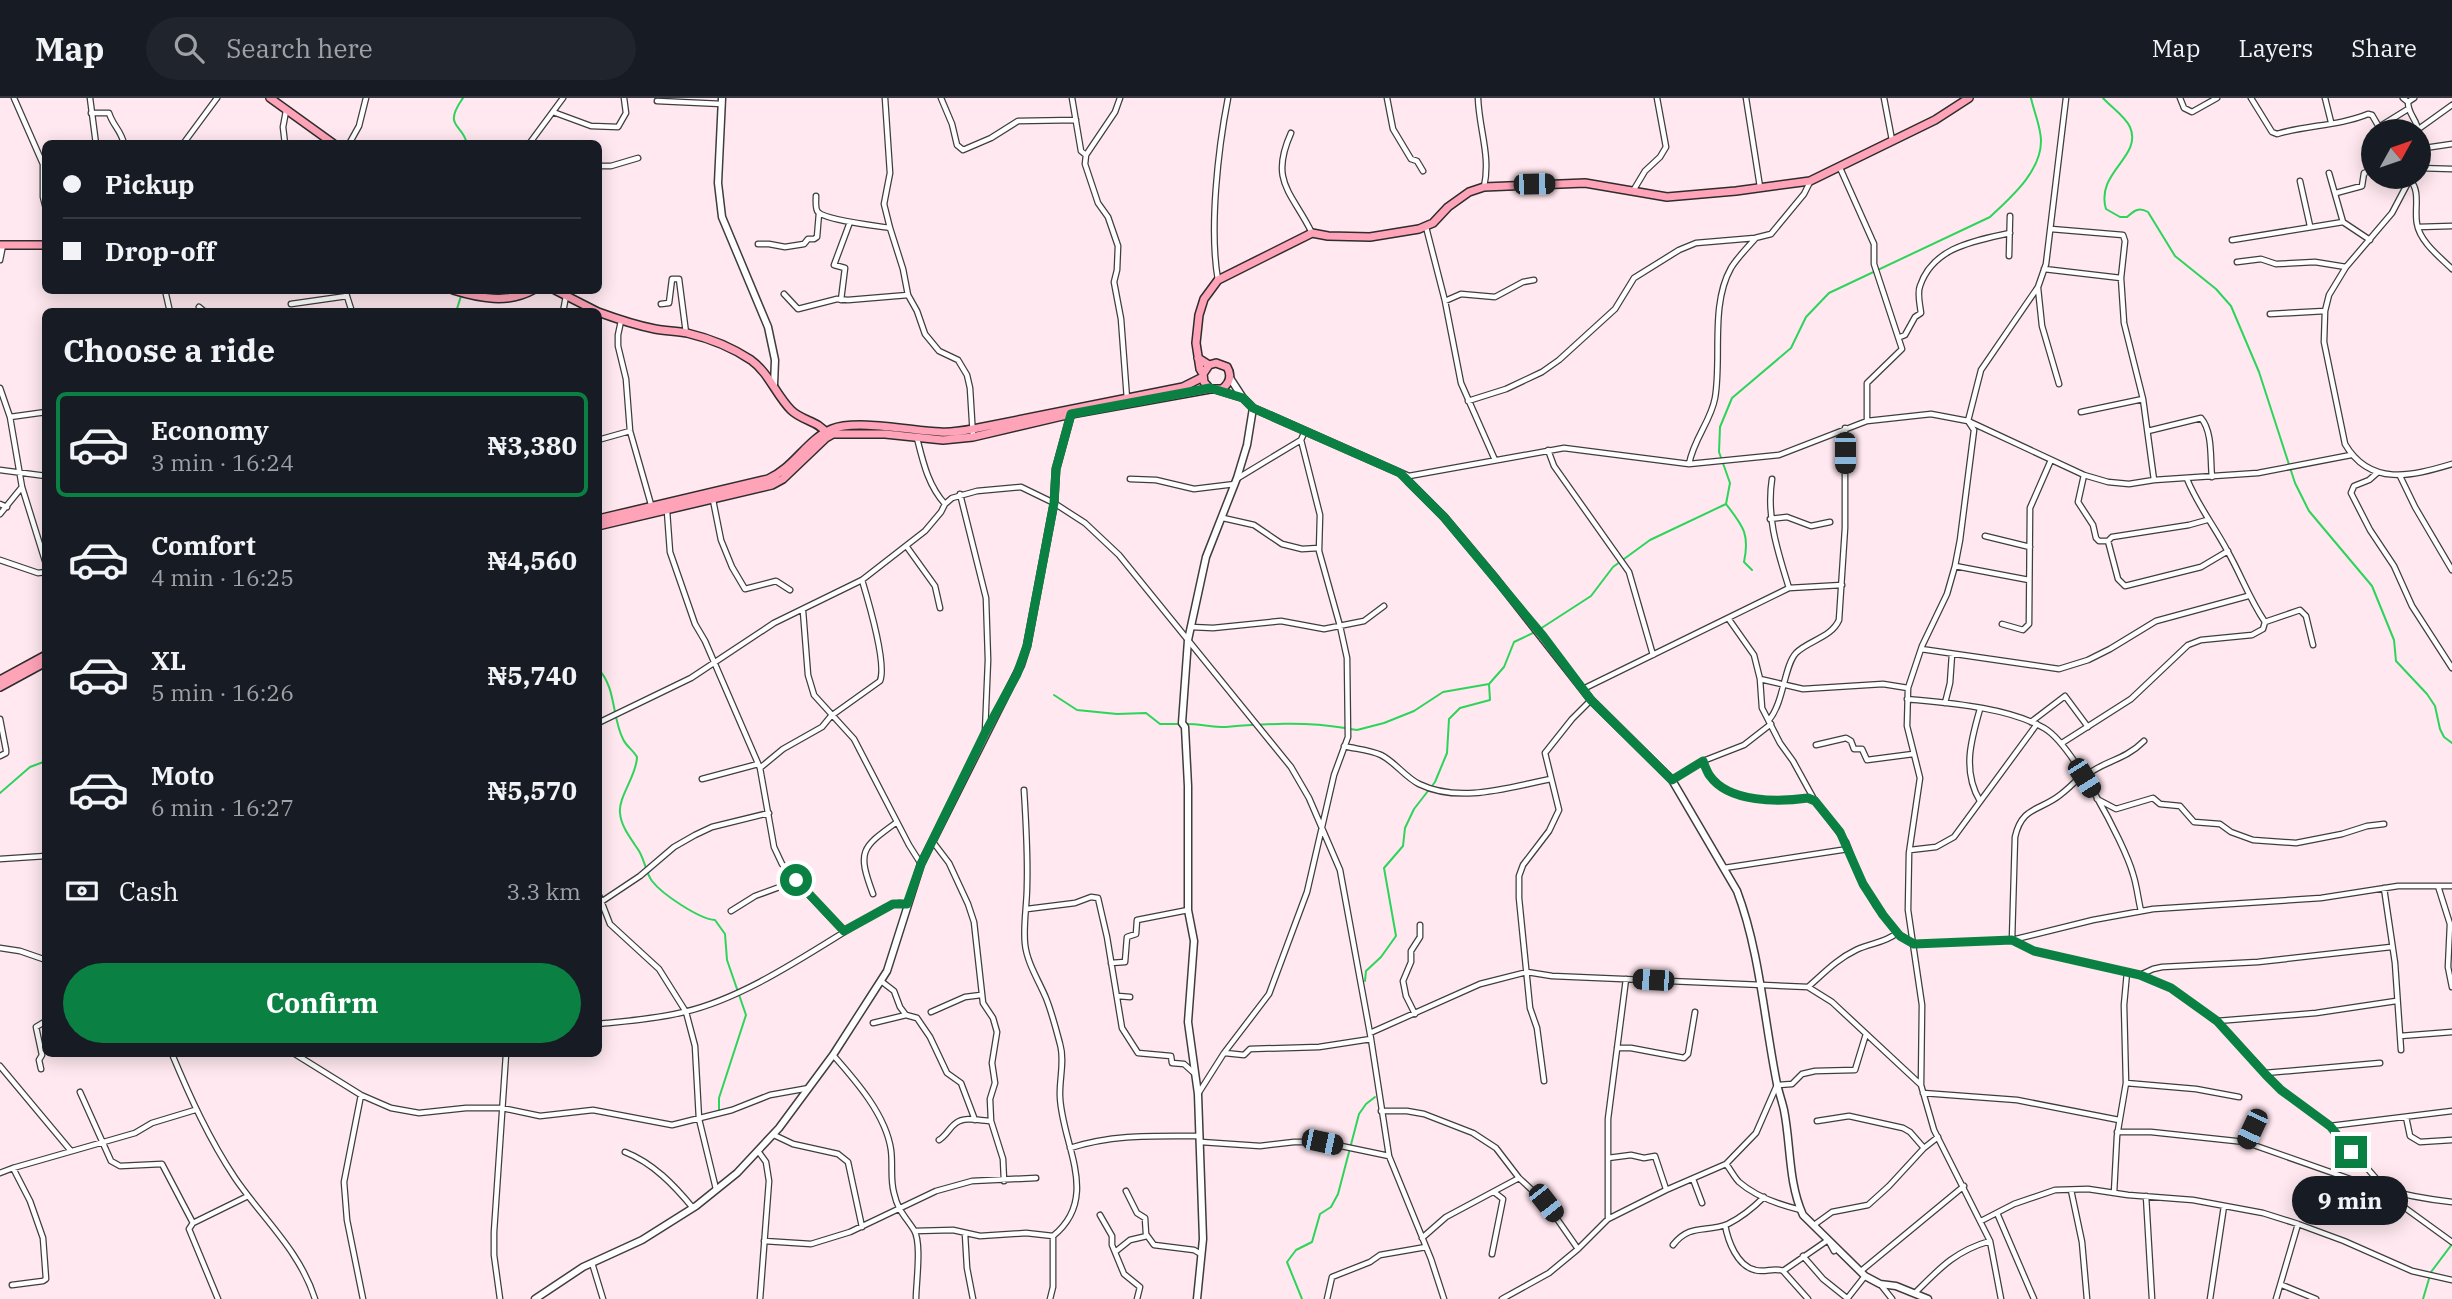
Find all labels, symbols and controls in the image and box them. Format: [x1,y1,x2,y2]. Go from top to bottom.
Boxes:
search box [146,17,636,80]
text: Map [35,27,104,70]
icon: search [170,29,208,67]
text: Search here [226,31,373,65]
text: Map [2152,32,2200,64]
text: Layers [2238,32,2313,64]
text: Share [2351,32,2417,64]
north arrow [2361,119,2431,189]
map controls [2361,119,2431,189]
text: Pickup [105,167,195,201]
car [1513,173,1556,195]
text: Drop-off [105,234,216,268]
text: Choose a ride [63,329,275,371]
icon: car [67,413,130,476]
text: Economy [151,413,269,447]
text: ₦3,380 [487,428,577,462]
car [1835,432,1856,474]
text: 3 min · 16:24 [151,447,294,477]
icon: car [67,528,130,591]
text: Comfort [151,528,256,562]
text: ₦4,560 [487,543,577,577]
text: 4 min · 16:25 [151,562,294,592]
icon: car [67,643,130,706]
text: XL [151,643,186,677]
text: ₦5,740 [487,658,577,692]
text: 5 min · 16:26 [151,677,294,707]
car [2064,755,2105,801]
icon: car [67,758,130,821]
text: Moto [151,758,214,792]
text: ₦5,570 [487,773,577,807]
text: 6 min · 16:27 [151,792,294,822]
route start [780,864,812,896]
icon: cash [63,872,101,910]
text: Cash [119,874,179,908]
text: 3.3 km [507,876,581,906]
button: Confirm [63,963,581,1043]
car [1632,968,1675,992]
car [2234,1106,2271,1152]
car [1300,1127,1345,1157]
route end [2335,1136,2367,1168]
callout: 9 min [2293,1176,2409,1226]
car [1525,1180,1568,1226]
text: 9 min [2318,1185,2382,1215]

